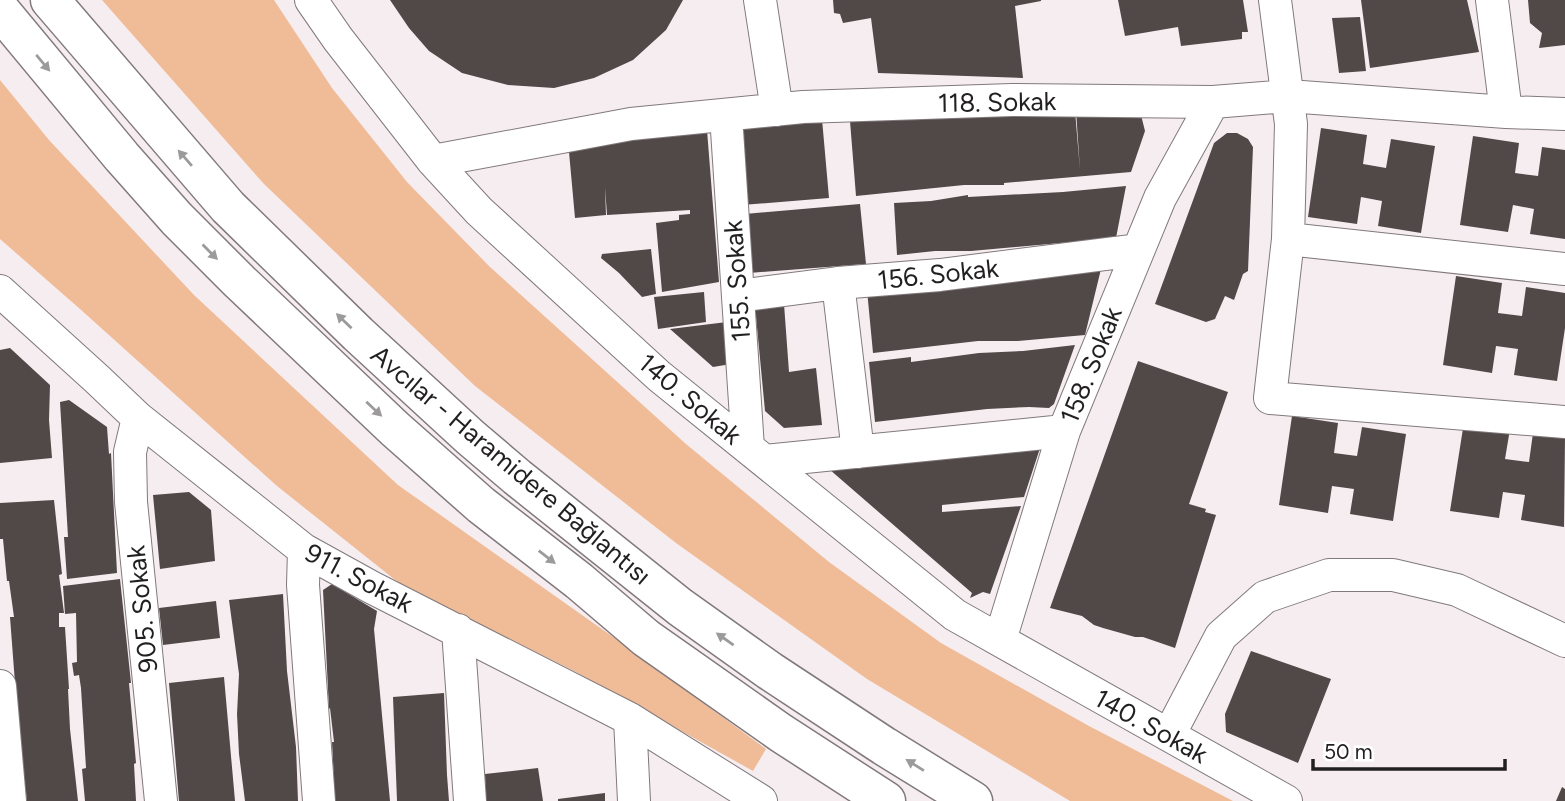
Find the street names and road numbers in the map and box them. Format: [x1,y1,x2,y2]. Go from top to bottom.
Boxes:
street label: 118. Sokak [937,85,1057,119]
street label: 155. Sokak [717,219,757,343]
street label: 156. Sokak [876,252,1000,296]
street label: 158. Sokak [1053,302,1129,428]
street label: Avcılar - Haramidere Bağlantısı [364,338,658,592]
street label: 140. Sokak [632,347,748,452]
street label: 911. Sokak [300,536,419,620]
street label: 905. Sokak [119,544,165,674]
street label: 140. Sokak [1089,682,1214,770]

